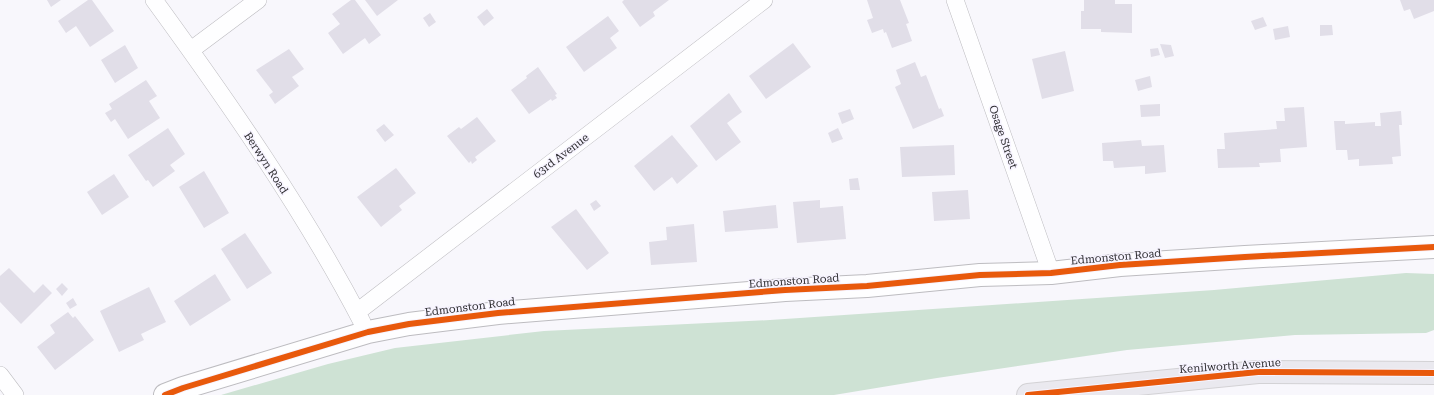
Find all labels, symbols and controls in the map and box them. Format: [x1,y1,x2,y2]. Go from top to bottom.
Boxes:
street label: Osage Street [986,104,1020,170]
street label: Berwyn Road [241,130,291,196]
street label: 63rd Avenue [531,131,591,181]
street label: Edmonston Road [1070,247,1162,267]
street label: Edmonston Road [748,271,840,291]
street label: Edmonston Road [424,295,516,319]
street label: Kenilworth Avenue [1179,356,1281,376]

